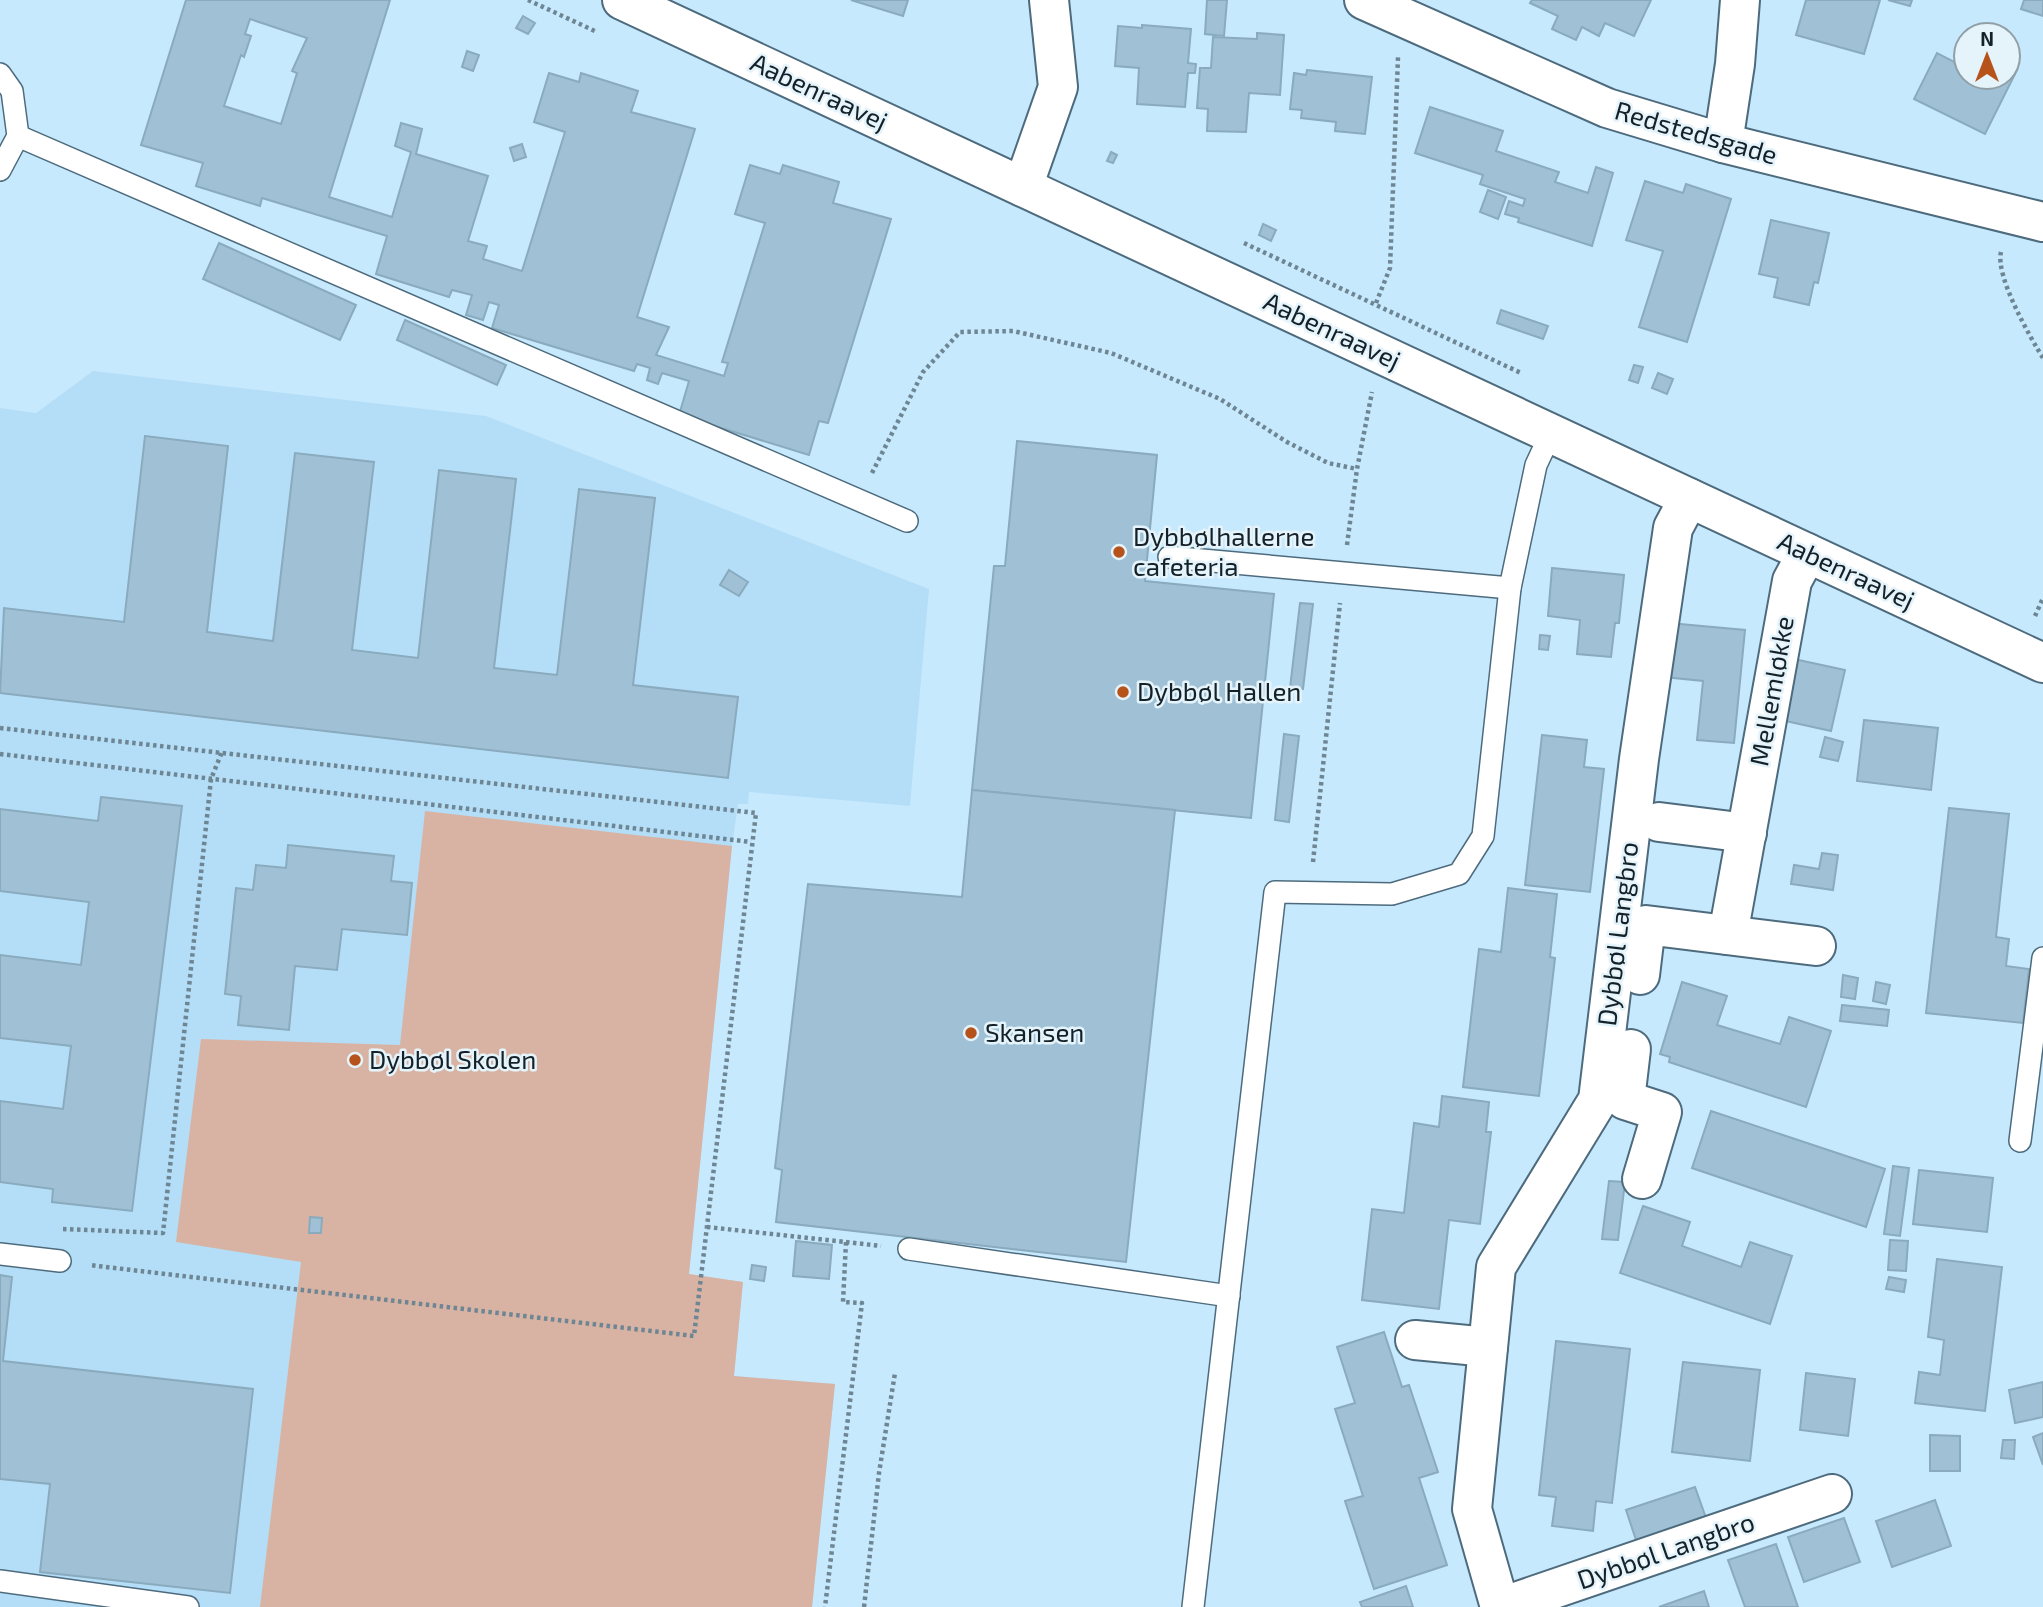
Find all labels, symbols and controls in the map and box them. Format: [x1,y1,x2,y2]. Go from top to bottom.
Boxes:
north arrow [1952,21,2022,91]
text: N [1980,27,1994,50]
street label: Aabenraavej [746,45,893,136]
street label: Redstedsgade [1612,94,1781,170]
street label: Aabenraavej [1259,284,1406,375]
place label: Dybbølhallerne cafeteria [1133,520,1314,581]
street label: Aabenraavej [1773,524,1920,615]
marker: Dybbølhallerne cafeteria [1111,544,1127,560]
street label: Mellemløkke [1742,613,1799,768]
place label: Dybbøl Hallen [1137,675,1301,706]
marker: Dybbøl Hallen [1115,684,1131,700]
street label: Dybbøl Langbro [1590,840,1643,1028]
place label: Skansen [985,1016,1084,1047]
marker: Skansen [963,1025,979,1041]
place label: Dybbøl Skolen [369,1043,536,1074]
marker: Dybbøl Skolen [347,1052,363,1068]
street label: Dybbøl Langbro [1573,1505,1758,1594]

